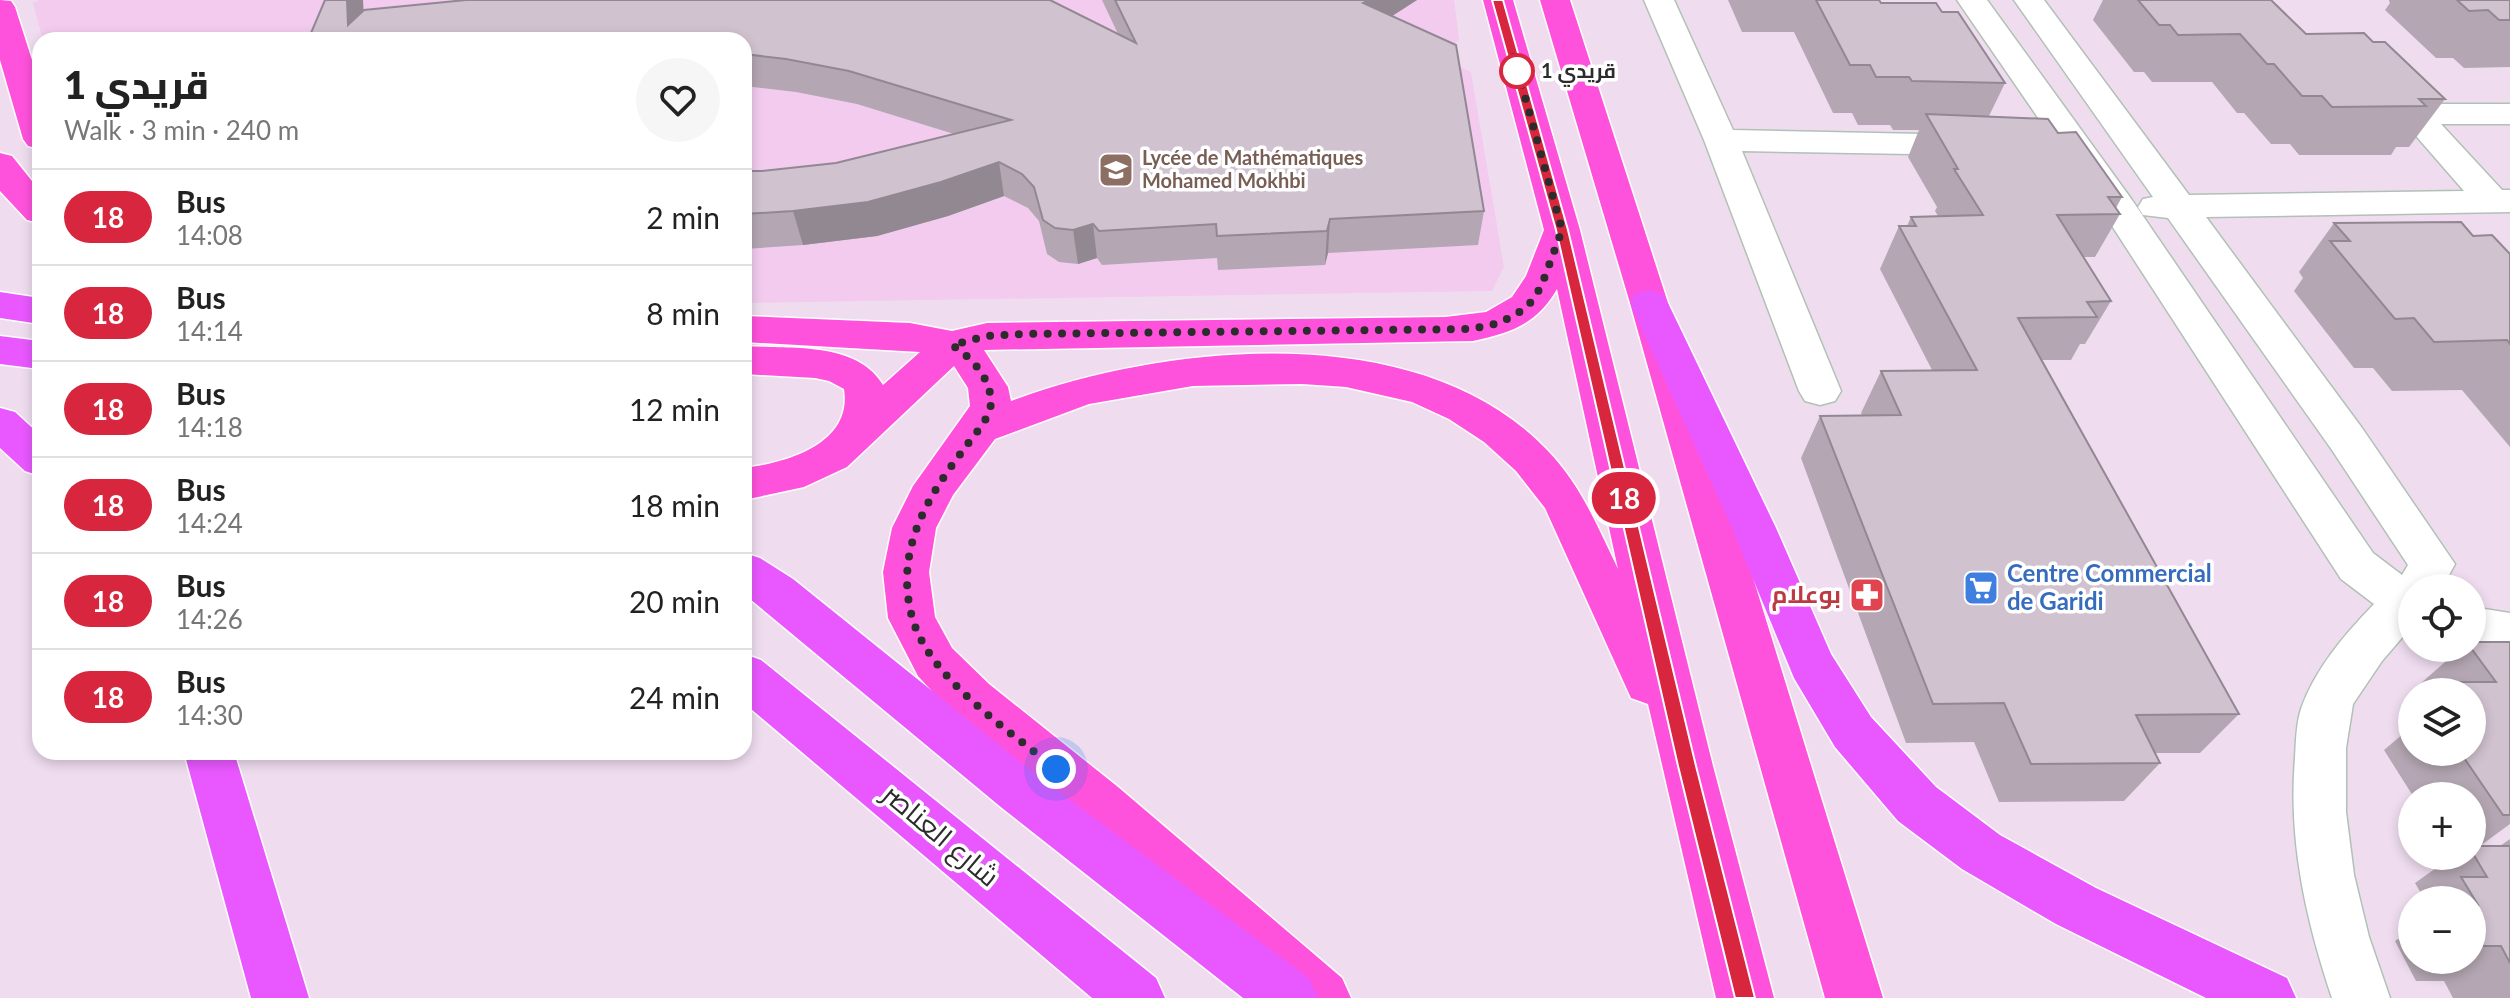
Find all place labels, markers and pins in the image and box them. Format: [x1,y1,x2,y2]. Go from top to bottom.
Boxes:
marker: قريدي 1 [1500,54,1534,88]
place label: قريدي 1 [1541,58,1616,87]
place label: Lycée de Mathématiques Mohamed Mokhbi [1142,145,1363,192]
school or university icon: Lycée de Mathématiques Mohamed Mokhbi [1097,151,1135,189]
place label: Centre Commercial de Garidi [2007,558,2212,615]
supermarket icon: Centre Commercial de Garidi [1962,569,2000,607]
pharmacy icon: بوعلام [1848,576,1886,614]
place label: بوعلام [1771,579,1841,611]

